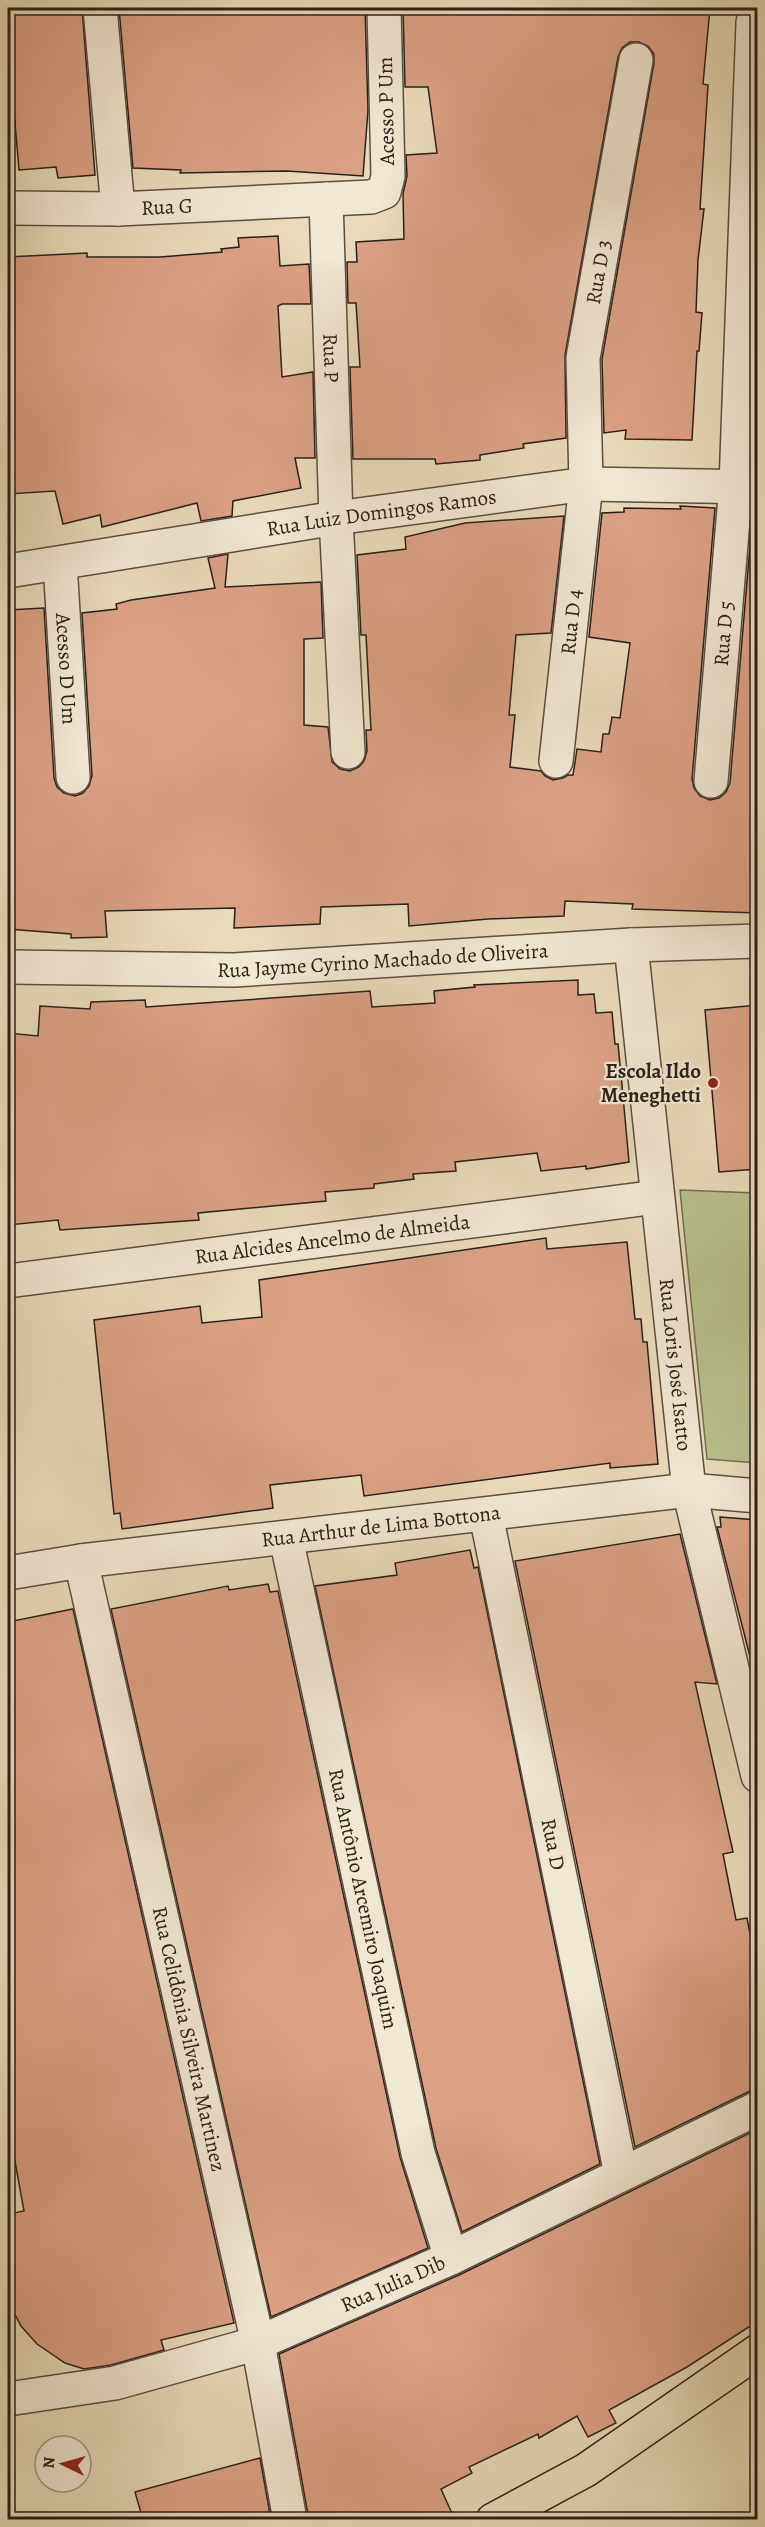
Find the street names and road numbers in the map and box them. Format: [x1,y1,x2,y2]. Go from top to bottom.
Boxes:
street label: Acesso P Um [371,56,401,167]
street label: Rua G [141,191,193,222]
street label: Rua D 3 [579,237,618,307]
street label: Rua P [316,333,346,383]
street label: Rua Luiz Domingos Ramos [265,482,498,543]
street label: Rua D 4 [554,587,589,656]
street label: Rua D 5 [707,600,740,667]
street label: Acesso D Um [49,611,84,725]
street label: Rua Jayme Cyrino Machado de Oliveira [217,936,549,984]
street label: Rua Alcides Ancelmo de Almeida [193,1207,472,1271]
street label: Rua Loris José Isatto [653,1277,699,1452]
street label: Rua Arthur de Lima Bottona [260,1498,502,1554]
street label: Rua Antônio Arcemiro Joaquim [322,1766,405,2032]
street label: Rua D [534,1816,572,1873]
street label: Rua Celidônia Silveira Martinez [146,1904,233,2174]
street label: Rua Julia Dib [336,2248,450,2319]

